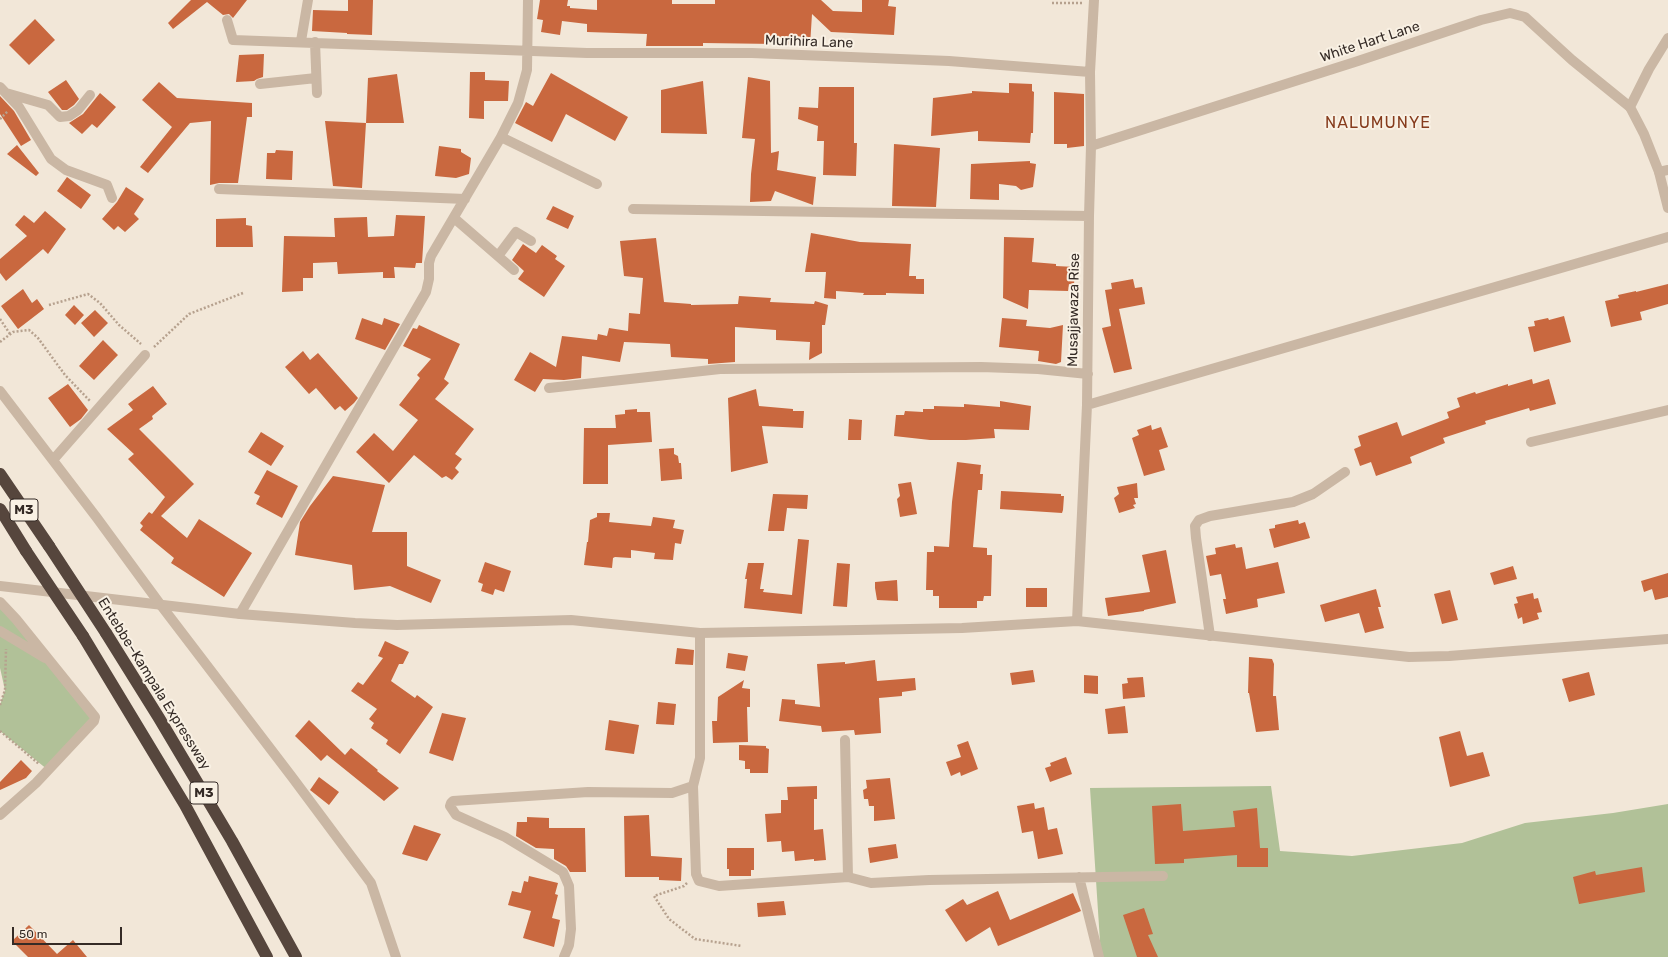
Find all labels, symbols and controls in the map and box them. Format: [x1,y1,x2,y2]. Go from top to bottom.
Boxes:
street label: White Hart Lane [1318,18,1422,66]
street label: Murihira Lane [765,32,853,52]
district label: NALUMUNYE [1325,113,1431,133]
street label: Musajjawaza Rise [1065,253,1083,367]
road number: M3 [10,499,38,521]
street label: Entebbe–Kampala Expressway [94,595,214,773]
road number: M3 [190,782,218,804]
scale bar [14,919,124,945]
text: 50 m [19,927,47,941]

